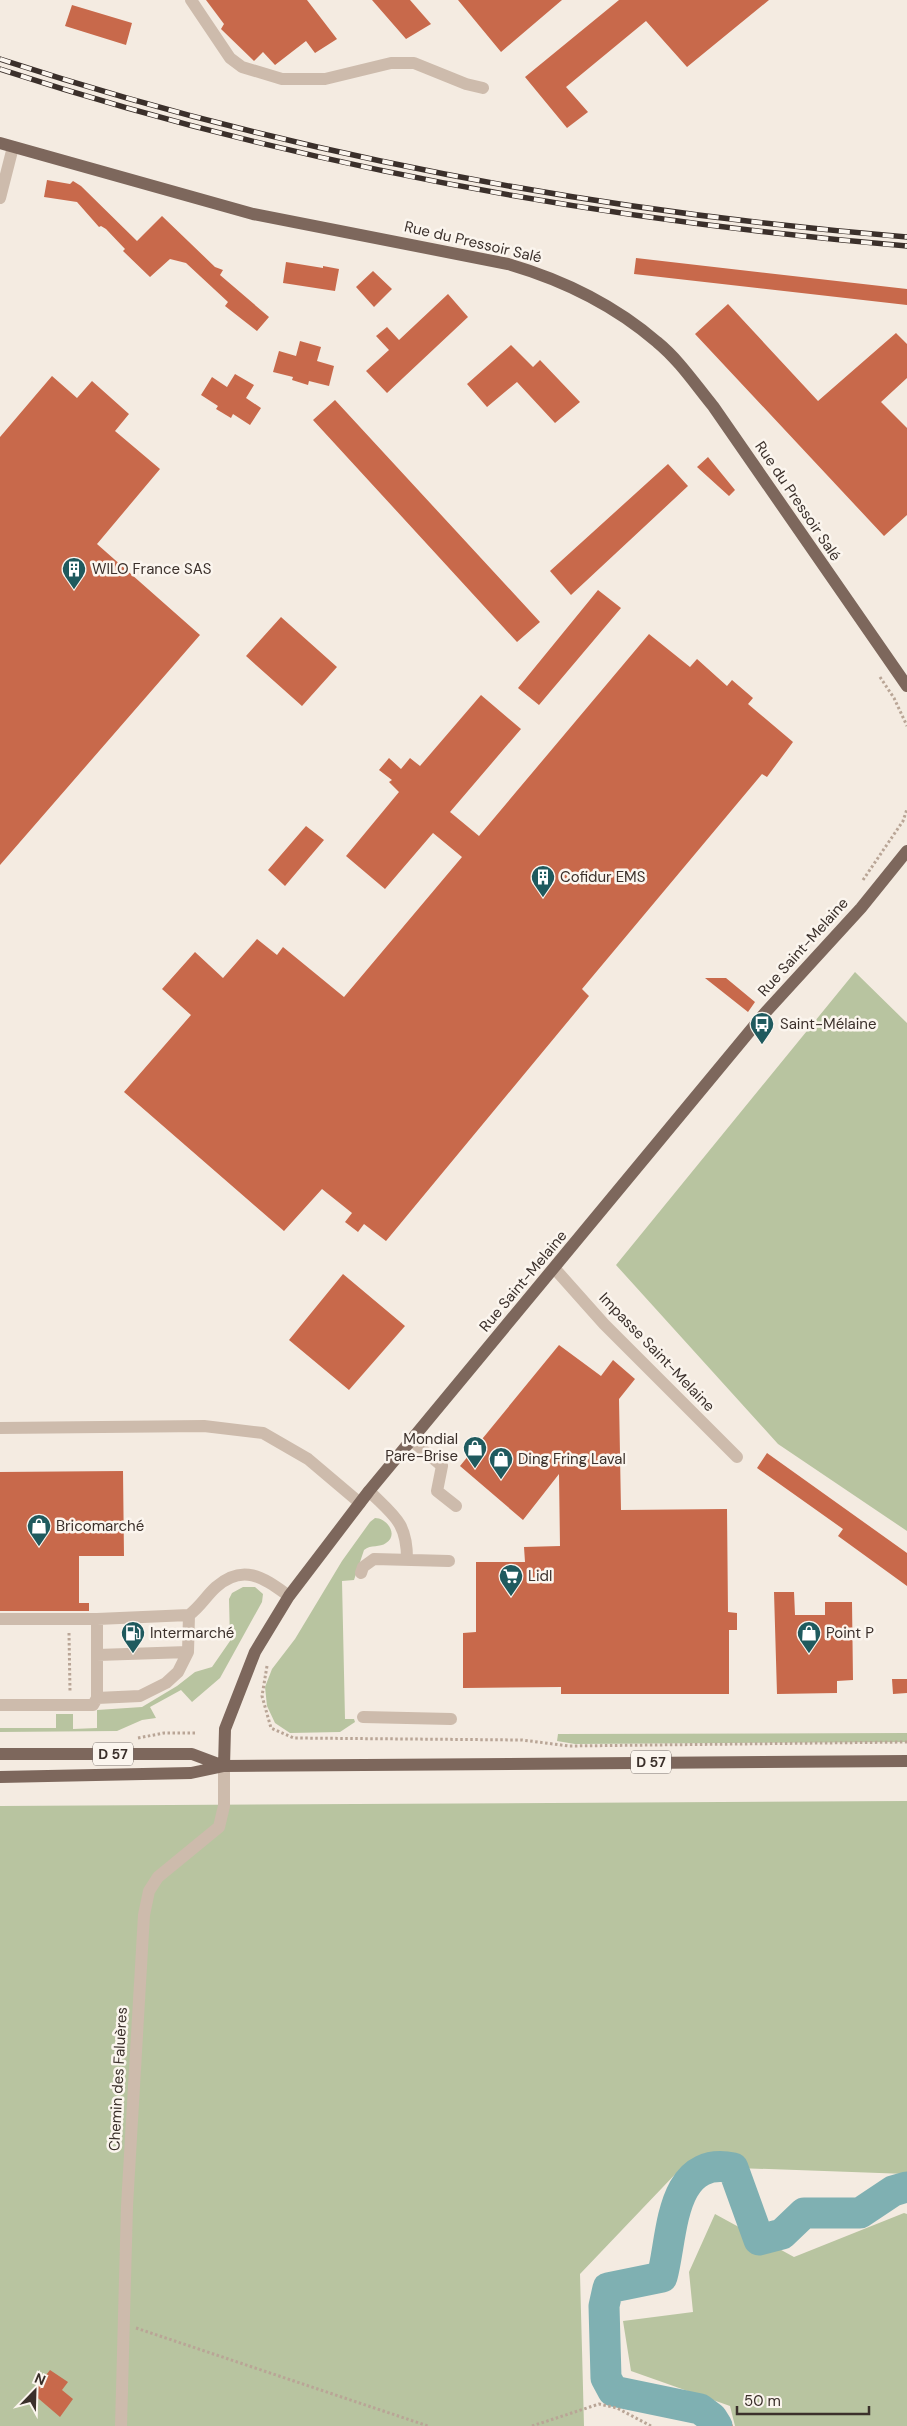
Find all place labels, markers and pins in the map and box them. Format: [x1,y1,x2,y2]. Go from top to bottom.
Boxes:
building icon: WILO France SAS [61,556,87,590]
place label: WILO France SAS [92,559,212,579]
building icon: Cofidur EMS [530,864,556,898]
place label: Cofidur EMS [560,867,646,887]
bus stop icon: Saint-Mélaine [749,1011,775,1045]
place label: Saint-Mélaine [780,1014,876,1034]
place label: Mondial Pare-Brise [385,1429,458,1466]
shop icon: Mondial Pare-Brise [462,1435,488,1469]
shop icon: Ding Fring Laval [488,1446,514,1480]
place label: Ding Fring Laval [518,1449,626,1469]
shop icon: Bricomarché [26,1513,52,1547]
place label: Bricomarché [56,1516,144,1536]
supermarket icon: Lidl [498,1563,524,1597]
place label: Lidl [528,1566,552,1586]
fuel station icon: Intermarché [120,1620,146,1654]
shop icon: Point P [796,1620,822,1654]
place label: Intermarché [150,1623,234,1643]
place label: Point P [826,1623,874,1643]

